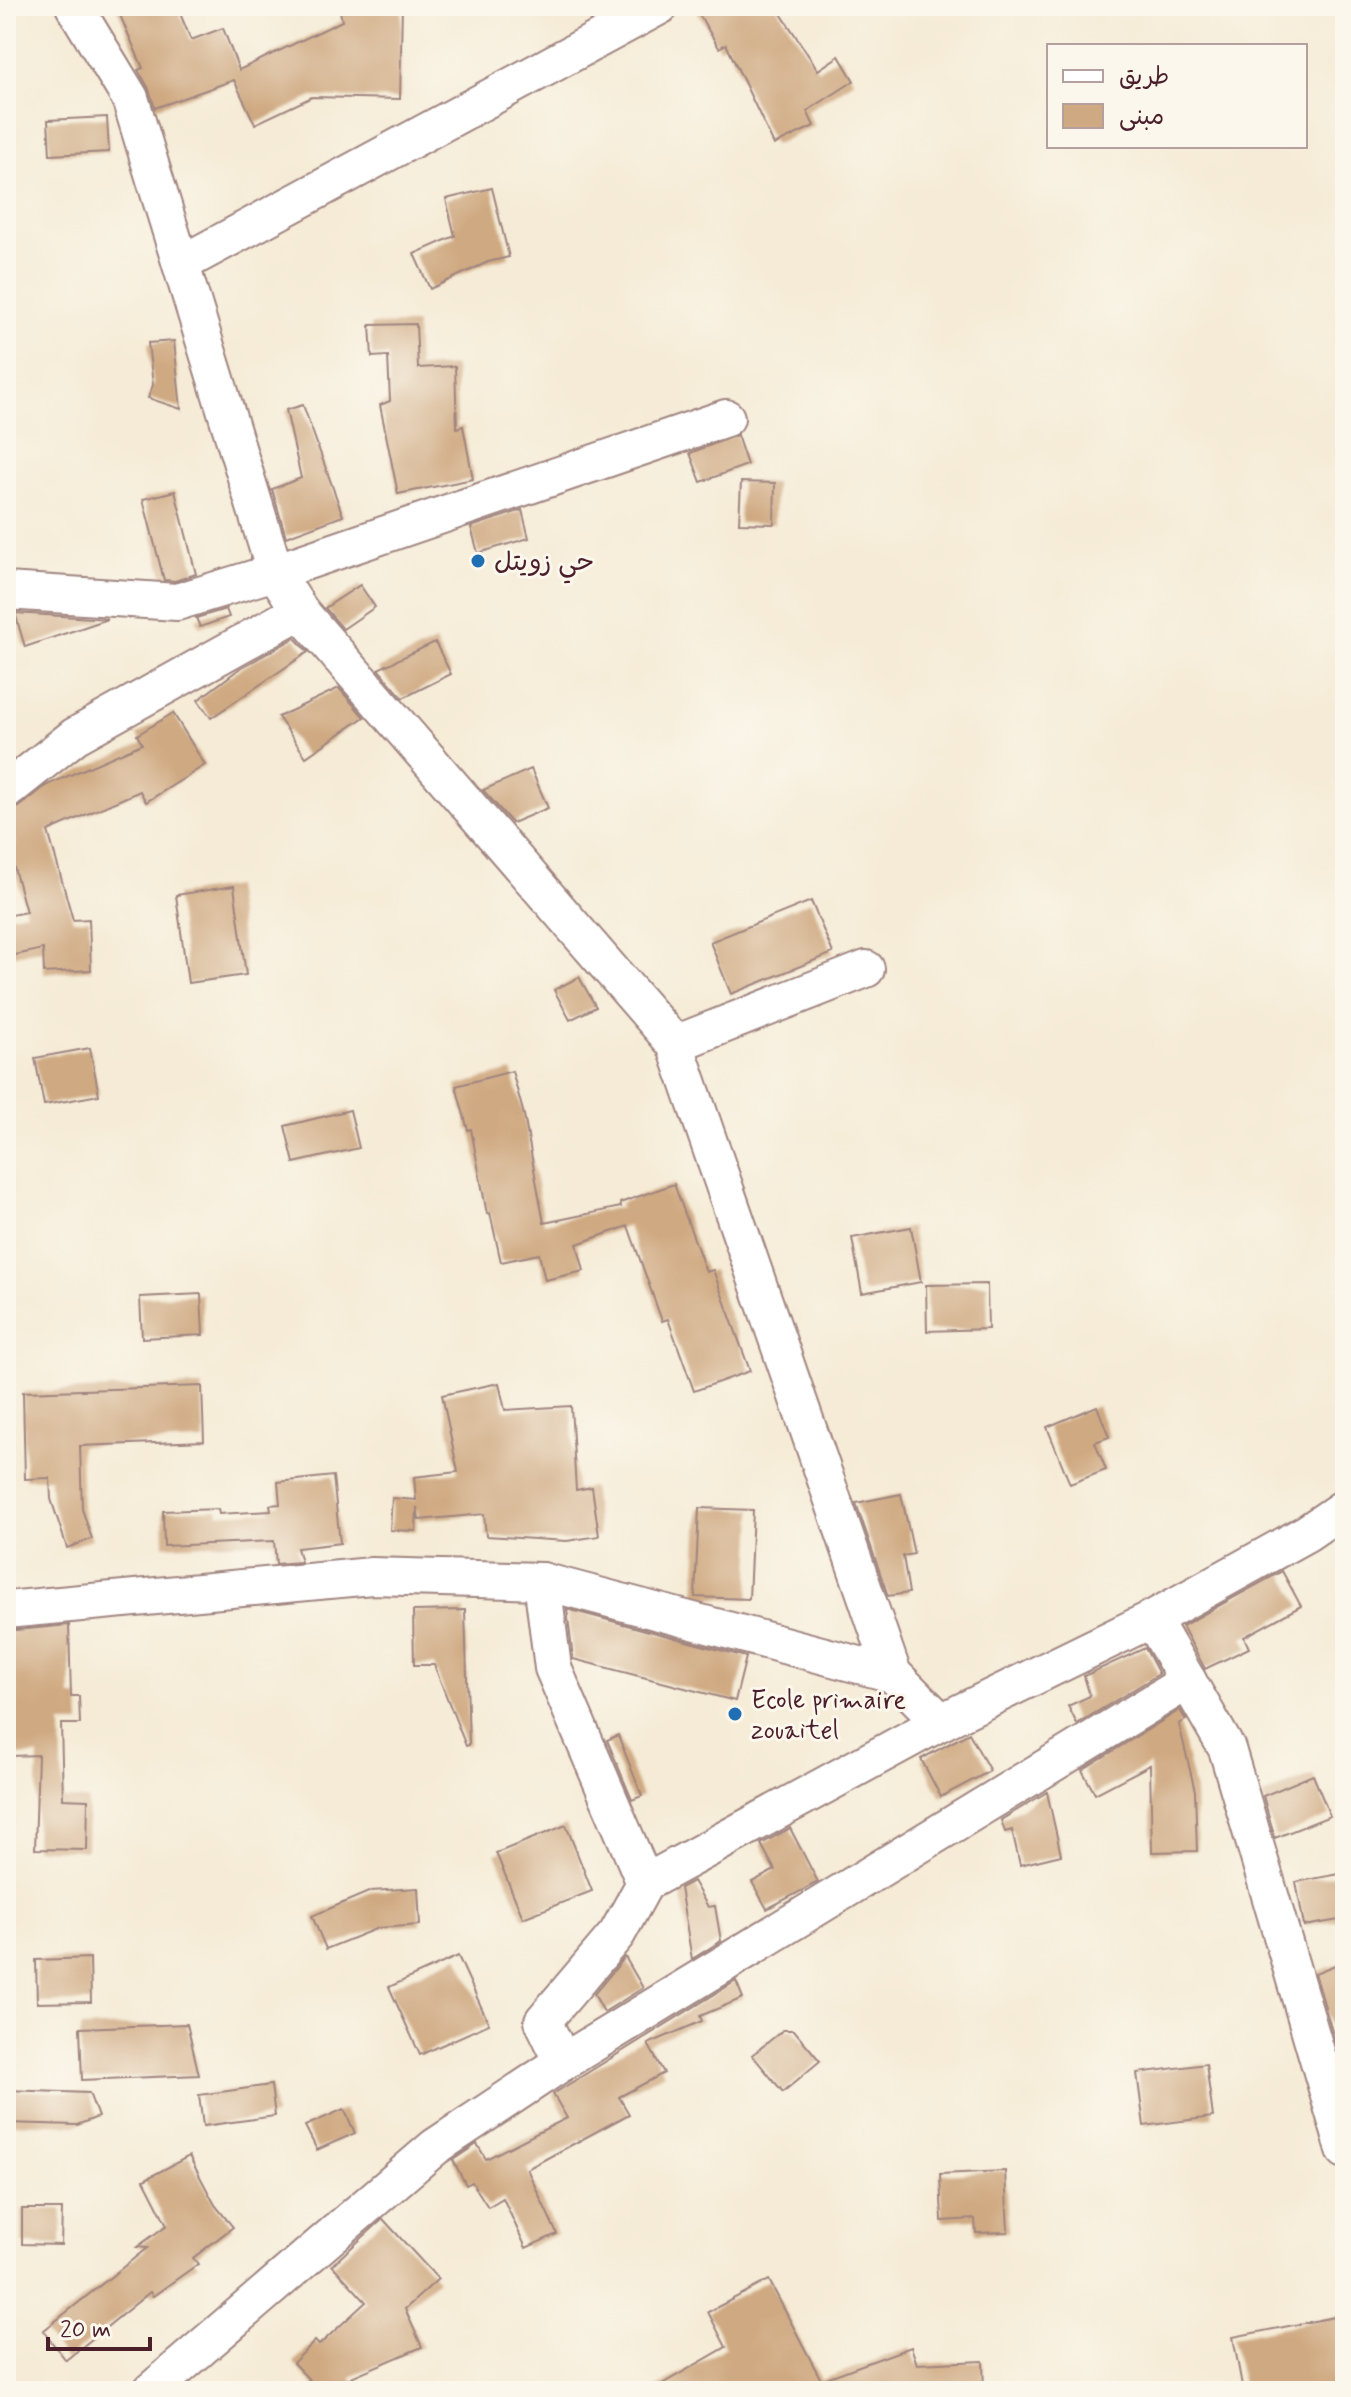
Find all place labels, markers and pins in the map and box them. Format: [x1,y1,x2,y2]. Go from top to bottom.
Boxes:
place label: حي زويتل [494,546,594,584]
marker: حي زويتل [469,552,487,570]
place label: Ecole primaire zouaitel [751,1684,906,1748]
marker: Ecole primaire zouaitel [726,1705,744,1723]

